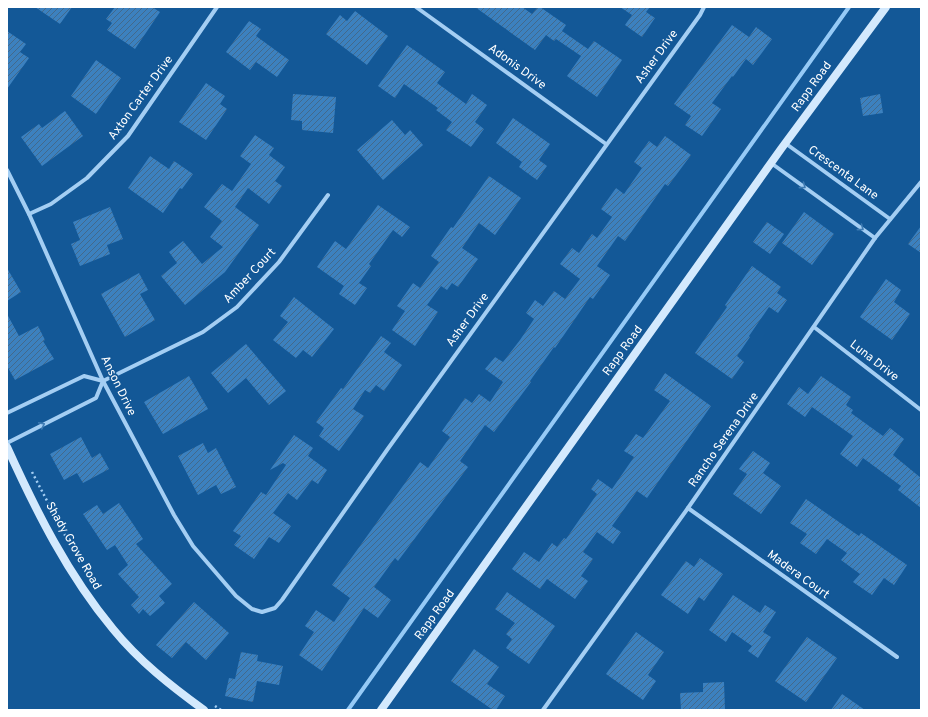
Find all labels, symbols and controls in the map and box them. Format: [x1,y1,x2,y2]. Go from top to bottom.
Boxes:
street label: Asher Drive [632,27,682,87]
street label: Adonis Drive [485,41,549,93]
street label: Axton Carter Drive [105,52,177,144]
street label: Rapp Road [788,59,836,115]
street label: Crescenta Lane [805,142,881,204]
one-way arrow [799,181,806,189]
one-way arrow [857,223,864,230]
street label: Amber Court [220,245,280,307]
street label: Asher Drive [443,290,493,350]
street label: Rapp Road [599,323,647,379]
street label: Luna Drive [846,337,902,385]
street label: Anson Drive [97,353,139,419]
street label: Rancho Serena Drive [685,389,763,491]
one-way arrow [38,422,45,430]
street label: Shady Grove Road [41,499,105,593]
street label: Madera Court [764,547,832,603]
street label: Rapp Road [411,587,459,643]

